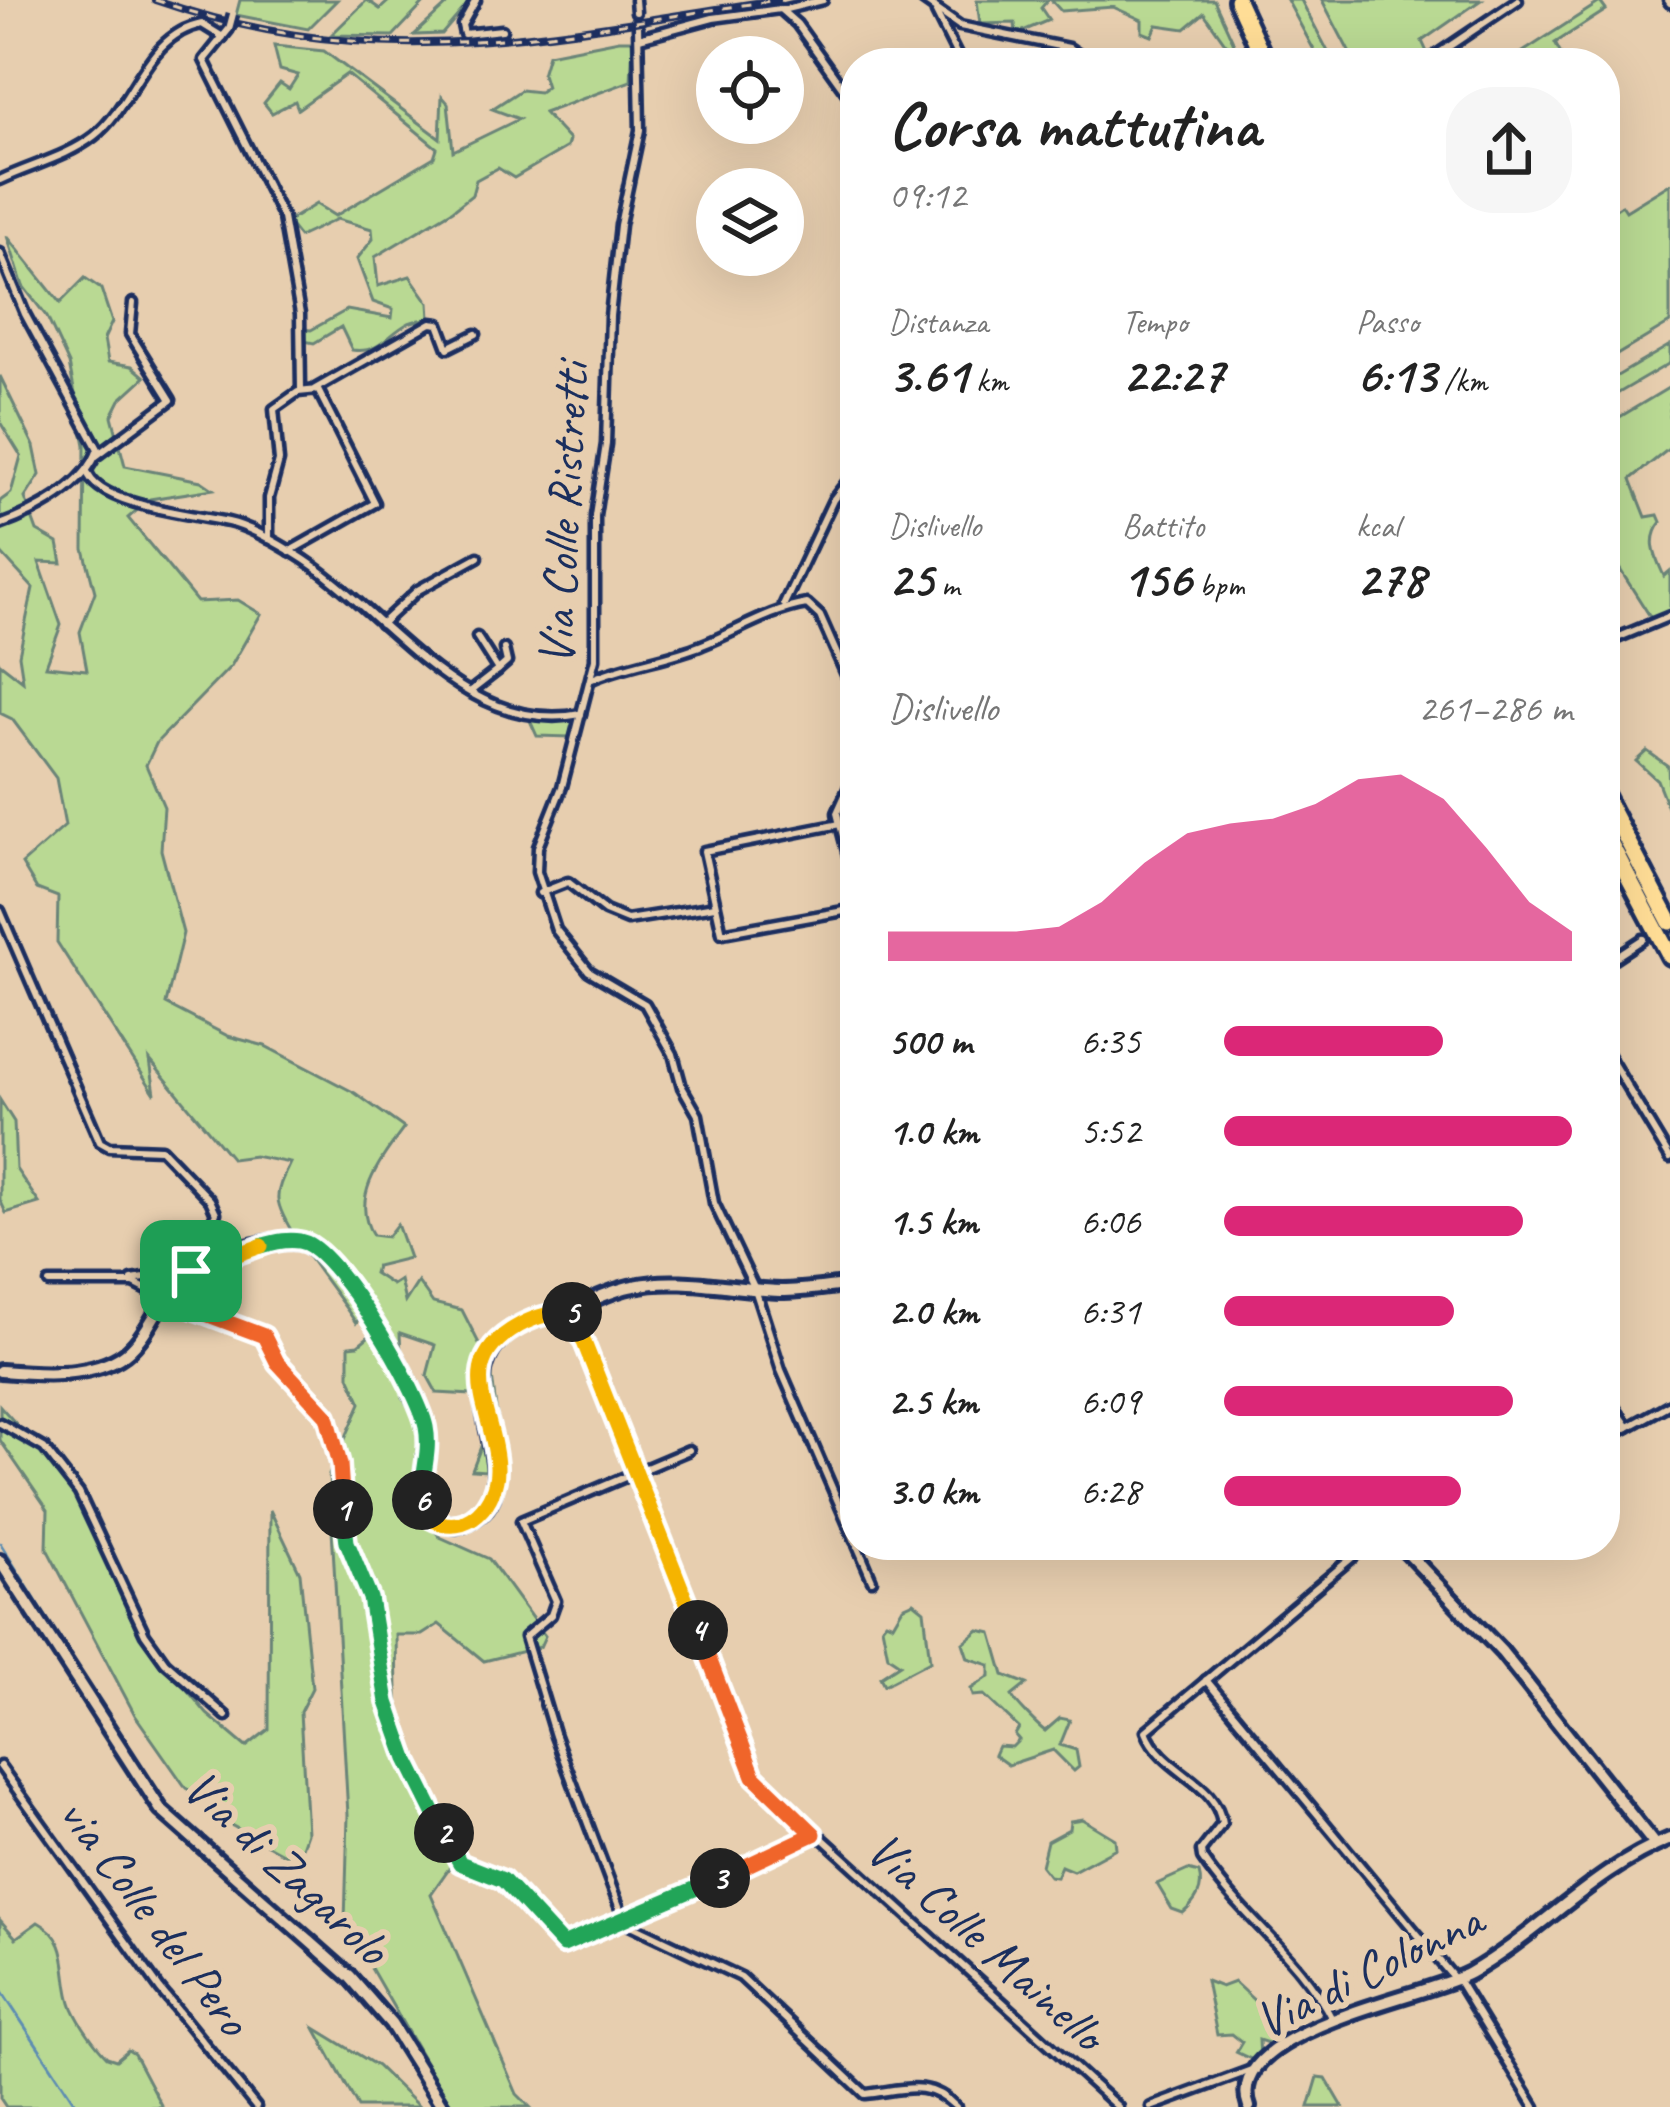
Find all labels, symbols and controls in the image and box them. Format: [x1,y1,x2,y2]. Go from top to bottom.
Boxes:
map controls [696,36,804,276]
button: locate [696,36,804,144]
text: Corsa mattutina [888,84,1259,167]
button: share [1446,87,1572,213]
button: layers [696,168,804,276]
text: 09:12 [888,171,966,220]
text: Distanza [888,301,988,343]
text: Tempo [1122,301,1187,343]
text: Passo [1356,301,1419,343]
text: 3.61 [888,343,968,407]
text: 22:27 [1122,343,1224,407]
text: 6:13 [1356,343,1436,407]
street label: Via Colle Ristretti [523,355,603,667]
text: km [968,360,1008,402]
text: /km [1436,360,1487,402]
text: Dislivello [888,505,981,547]
text: Battito [1122,505,1204,547]
text: kcal [1356,505,1400,547]
text: 25 [888,547,933,611]
text: 156 [1122,547,1191,611]
text: 278 [1356,547,1425,611]
text: m [933,564,960,606]
text: bpm [1191,564,1244,606]
text: Dislivello [888,684,998,733]
text: 261–286 m [1418,684,1572,733]
text: 500 m [888,1017,972,1066]
text: 6:35 [1080,1017,1140,1066]
text: 1.0 km [888,1107,979,1156]
text: 5:52 [1080,1107,1140,1156]
text: 1.5 km [888,1197,978,1246]
text: 6:06 [1080,1197,1140,1246]
pin [140,1220,242,1322]
icon: arrive [158,1238,224,1304]
pin: 5 [542,1282,602,1342]
text: 2.0 km [888,1287,979,1336]
text: 6:31 [1080,1287,1140,1336]
text: 5 [565,1291,579,1333]
text: 2.5 km [888,1377,978,1426]
text: 6:09 [1080,1377,1140,1426]
text: 3.0 km [888,1467,979,1516]
text: 6:28 [1080,1467,1140,1516]
pin: 6 [392,1470,452,1530]
pin: 1 [313,1479,373,1539]
text: 6 [414,1479,430,1521]
text: 1 [336,1488,350,1530]
pin: 4 [668,1600,728,1660]
text: 4 [691,1609,705,1651]
street label: Via di Zagarolo [171,1755,406,1981]
street label: via Colle del Pero [45,1784,267,2050]
pin: 2 [414,1803,474,1863]
text: 2 [437,1812,451,1854]
street label: Via Colle Mainello [854,1818,1122,2068]
pin: 3 [690,1848,750,1908]
text: 3 [713,1857,727,1899]
street label: Via di Colonna [1244,1886,1496,2052]

